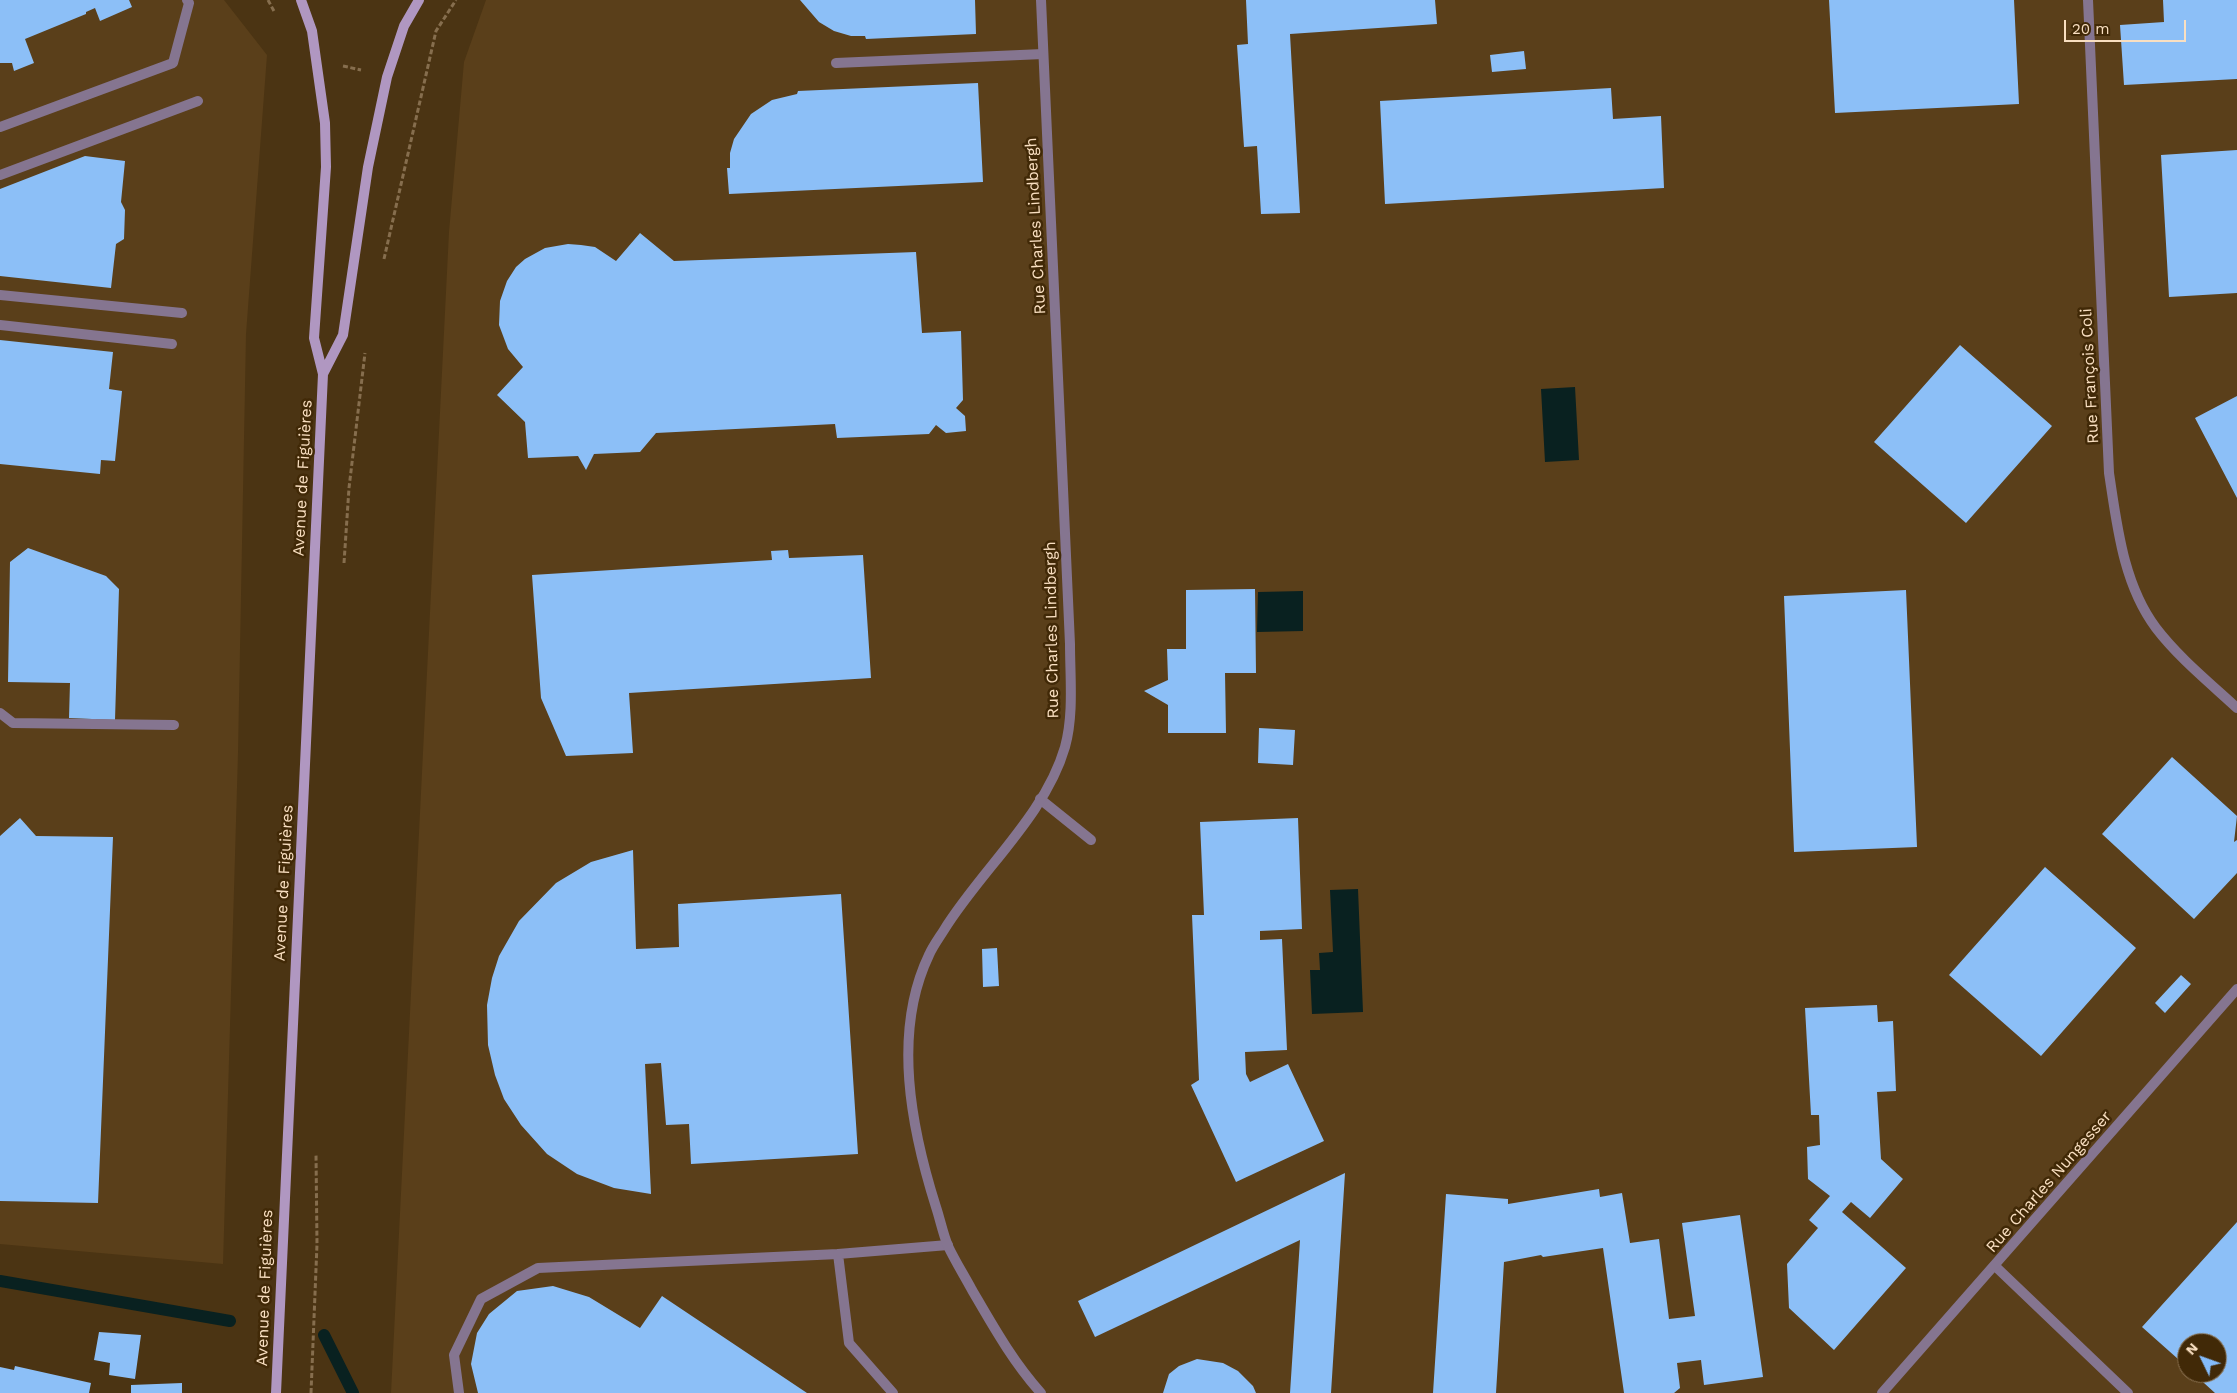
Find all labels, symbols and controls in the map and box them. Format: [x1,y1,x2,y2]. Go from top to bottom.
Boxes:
scale bar [2067,10,2190,42]
text: 20 m [2072,20,2110,38]
street label: Rue Charles Lindbergh [1022,137,1050,315]
street label: Rue François Coli [2077,308,2103,444]
street label: Avenue de Figuières [289,399,317,557]
street label: Rue Charles Lindbergh [1041,541,1063,719]
street label: Avenue de Figuières [270,804,298,962]
street label: Rue Charles Nungesser [1982,1107,2116,1257]
street label: Avenue de Figuières [253,1209,277,1367]
north arrow [2177,1333,2227,1383]
text: N [2182,1339,2201,1358]

